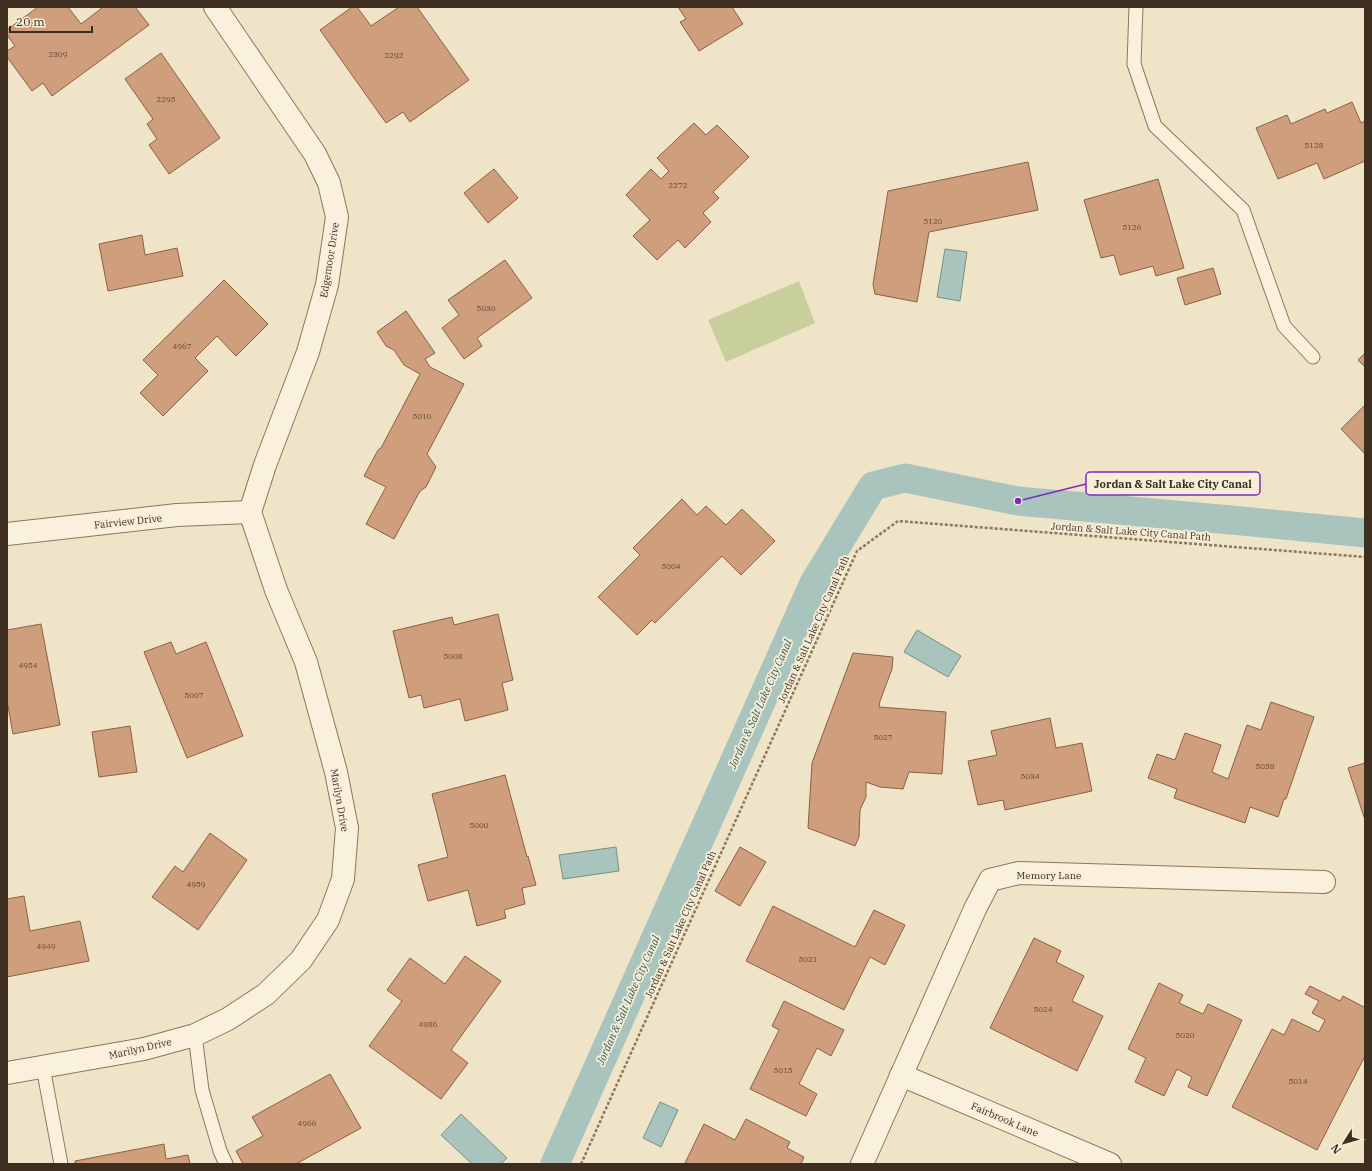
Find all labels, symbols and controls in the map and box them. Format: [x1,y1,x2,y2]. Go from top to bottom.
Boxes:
scale bar [10,8,92,34]
text: 20 m [16,14,45,29]
house number: 2309 [48,49,68,59]
house number: 2292 [384,50,404,60]
house number: 2295 [156,94,176,104]
house number: 5128 [1304,140,1324,150]
house number: 2272 [668,180,688,190]
house number: 5120 [923,216,943,226]
street label: Edgemoor Drive [317,222,342,299]
house number: 5126 [1122,222,1142,232]
house number: 5030 [476,303,496,313]
house number: 4967 [172,341,192,351]
house number: 5010 [412,411,432,421]
callout: Jordan & Salt Lake City Canal [1086,472,1260,495]
text: Jordan & Salt Lake City Canal [1094,477,1252,491]
street label: Fairview Drive [93,511,163,532]
street label: Jordan & Salt Lake City Canal Path [1051,519,1211,544]
street label: Jordan & Salt Lake City Canal Path [775,553,852,705]
house number: 5004 [661,561,681,571]
water label: Jordan & Salt Lake City Canal [725,636,795,772]
house number: 5008 [443,651,463,661]
house number: 4954 [18,660,38,670]
house number: 5007 [184,690,204,700]
house number: 5027 [873,732,893,742]
house number: 5038 [1255,761,1275,771]
street label: Marilyn Drive [328,767,351,833]
house number: 5034 [1020,771,1040,781]
house number: 5000 [469,820,489,830]
street label: Jordan & Salt Lake City Canal Path [642,848,719,1000]
street label: Memory Lane [1017,869,1081,882]
house number: 4959 [186,879,206,889]
water label: Jordan & Salt Lake City Canal [593,932,663,1068]
house number: 4949 [36,941,56,951]
house number: 5021 [798,954,818,964]
house number: 5024 [1033,1004,1053,1014]
house number: 4986 [418,1019,438,1029]
house number: 5020 [1175,1030,1195,1040]
street label: Marilyn Drive [107,1035,173,1062]
house number: 5015 [773,1065,793,1075]
house number: 5014 [1288,1076,1308,1086]
street label: Fairbrook Lane [969,1099,1040,1140]
house number: 4966 [297,1118,317,1128]
north arrow [1324,1123,1364,1163]
text: N [1328,1141,1344,1157]

